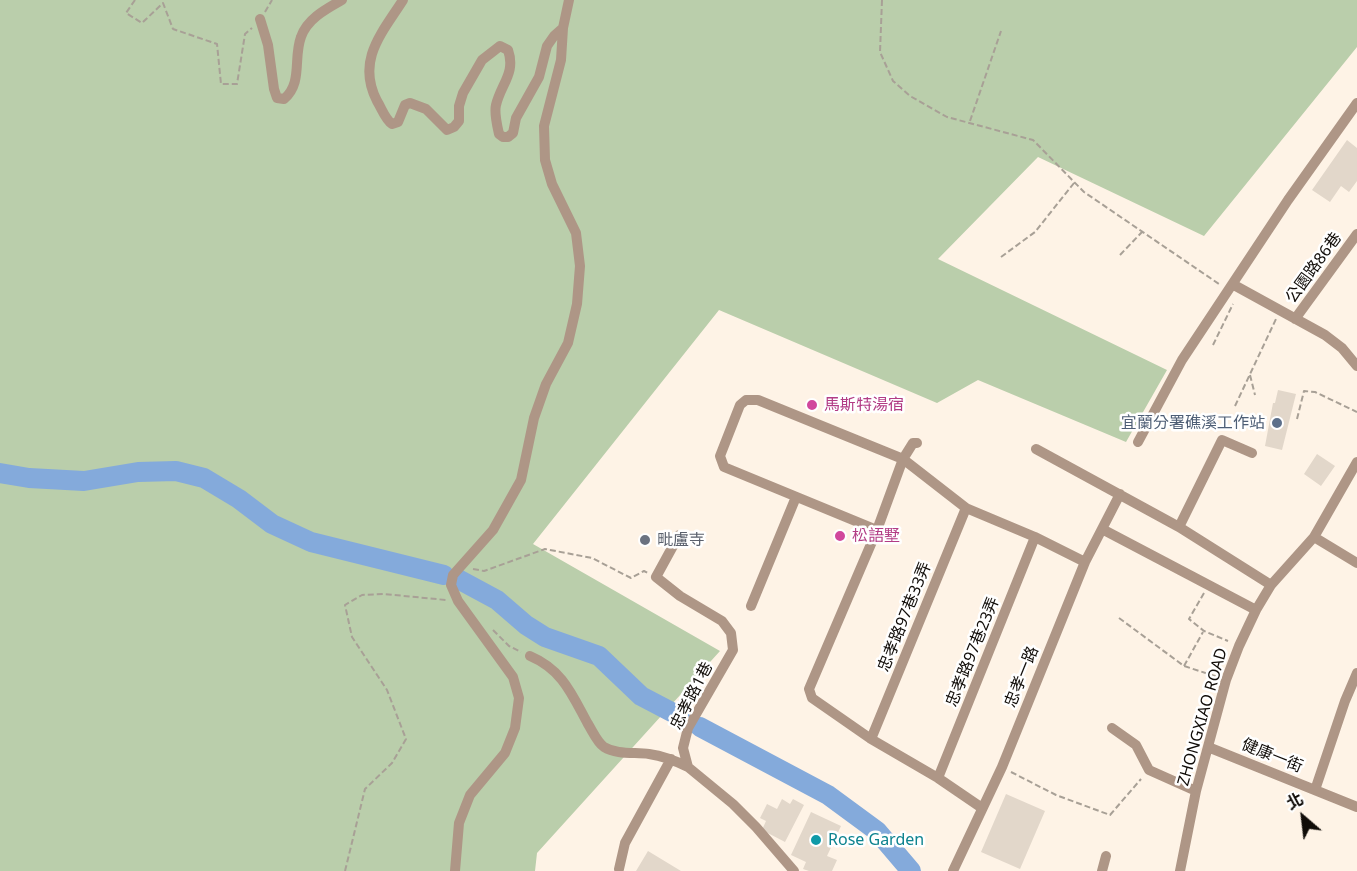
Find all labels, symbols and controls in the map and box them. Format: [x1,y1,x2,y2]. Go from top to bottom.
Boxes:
street label: 公園路86巷 [1282,229,1346,307]
place label: 馬斯特湯宿 [824,395,904,415]
marker: 馬斯特湯宿 [805,398,819,412]
place label: 宜蘭分署礁溪工作站 [1121,413,1265,433]
marker: 宜蘭分署礁溪工作站 [1270,416,1284,430]
place label: 松語墅 [852,526,900,546]
marker: 松語墅 [833,529,847,543]
place label: 毗盧寺 [657,530,705,550]
marker: 毗盧寺 [638,533,652,547]
street label: 忠孝路97巷33弄 [874,559,936,675]
street label: 忠孝路97巷23弄 [942,594,1004,710]
street label: 忠孝一路 [1001,644,1043,710]
street label: ZHONGXIAO ROAD [1174,646,1232,788]
street label: 忠孝路1巷 [667,659,717,733]
street label: 健康一街 [1239,735,1305,777]
north arrow [1273,787,1333,847]
text: 北 [1282,788,1307,815]
place label: Rose Garden [828,830,924,850]
marker: Rose Garden [809,833,823,847]

